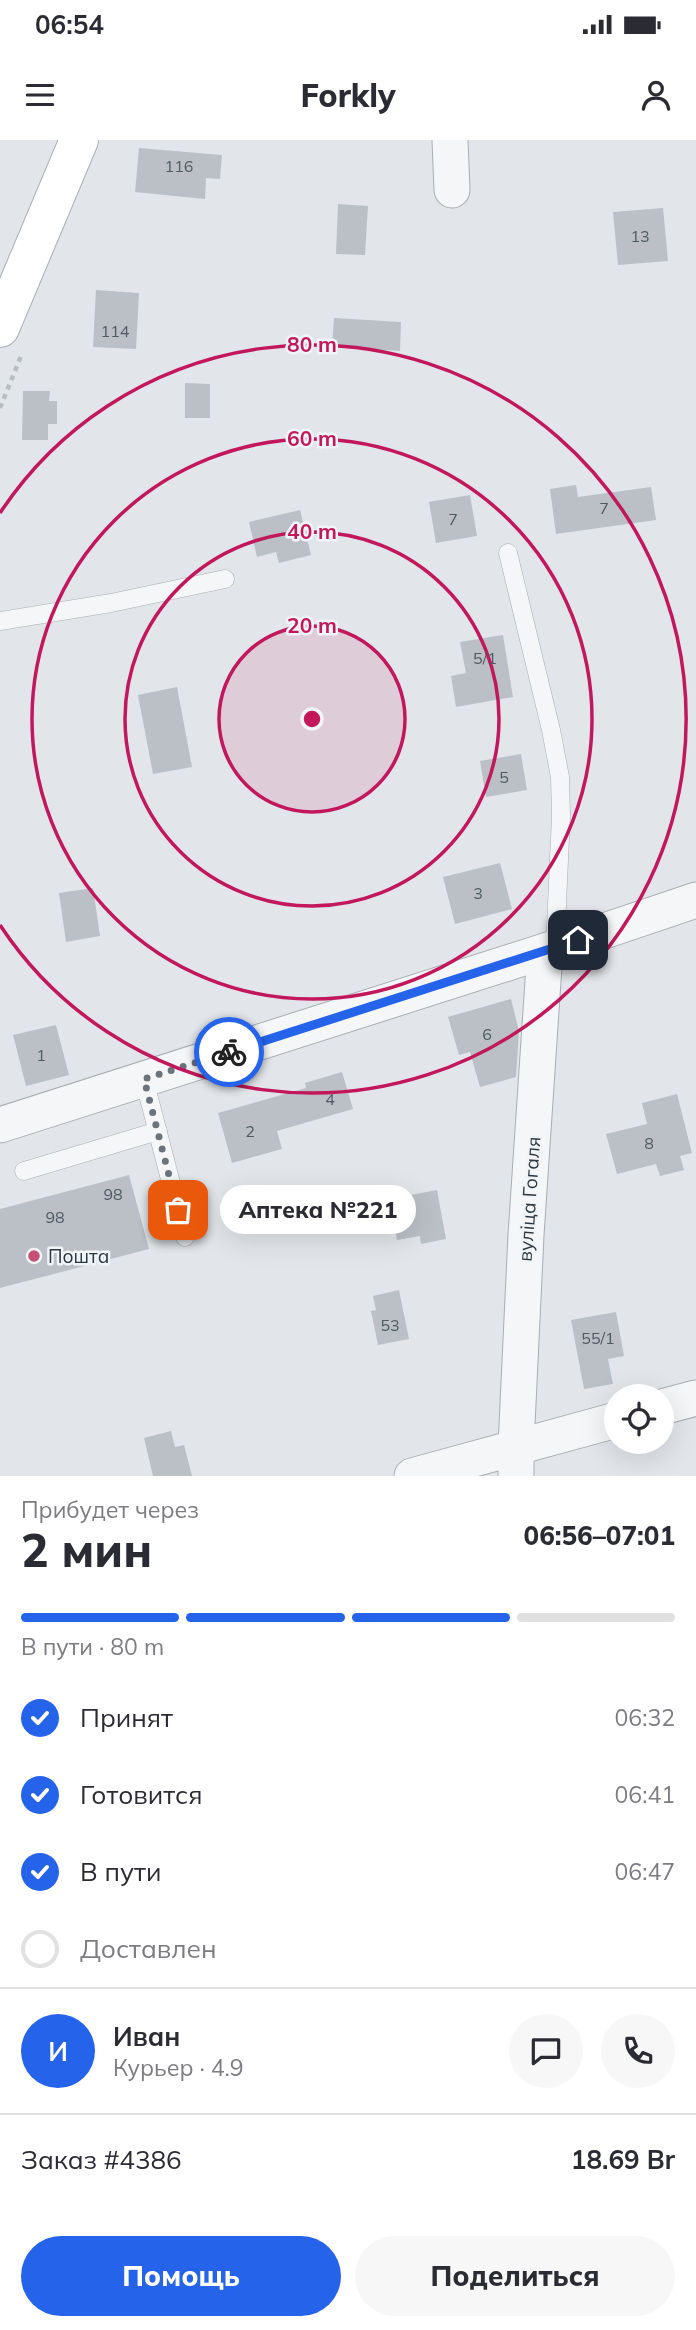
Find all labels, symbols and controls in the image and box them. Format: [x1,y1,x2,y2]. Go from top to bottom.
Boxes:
text: 06:54 [35,8,104,41]
text: Forkly [300,75,396,115]
icon: menu [21,76,59,114]
icon: person [637,76,675,114]
house number: 116 [165,156,193,176]
house number: 13 [630,226,650,246]
house number: 114 [101,321,130,341]
text: 80 m [287,331,337,357]
text: 60 m [287,425,337,451]
house number: 7 [599,498,609,518]
house number: 7 [448,509,458,529]
text: 40 m [287,518,337,544]
text: 20 m [287,612,337,638]
house number: 5/1 [473,648,497,668]
centre of rings [300,707,324,731]
house number: 5 [499,767,509,787]
house number: 3 [473,883,483,903]
pin [548,910,608,970]
icon: home [559,921,597,959]
courier [194,1017,264,1087]
house number: 6 [482,1024,492,1044]
icon: bike [210,1033,248,1071]
house number: 1 [36,1045,46,1065]
house number: 4 [325,1089,335,1109]
house number: 2 [245,1121,255,1141]
house number: 8 [644,1133,654,1153]
street label: вуліца Гогаля [513,1136,545,1262]
pin [148,1180,208,1240]
house number: 98 [103,1184,123,1204]
callout: Аптека №221 [220,1186,416,1234]
icon: bag [159,1191,197,1229]
text: Аптека №221 [239,1195,397,1224]
house number: 98 [45,1207,65,1227]
place label: Пошта [48,1244,109,1268]
marker: Пошта [26,1248,42,1264]
house number: 53 [380,1315,400,1335]
house number: 55/1 [581,1328,615,1348]
map controls [604,1384,674,1454]
button: locate [604,1384,674,1454]
text: Прибудет через [21,1495,199,1524]
text: 06:56–07:01 [524,1519,675,1552]
text: 2 мин [21,1521,152,1579]
text: В пути · 80 m [21,1632,164,1661]
icon: check [21,1699,59,1737]
text: Принят [80,1701,173,1734]
text: 06:32 [615,1703,675,1732]
icon: check [21,1776,59,1814]
text: Готовится [80,1778,203,1811]
text: 06:41 [615,1780,675,1809]
icon: check [21,1853,59,1891]
text: В пути [80,1855,161,1888]
text: 06:47 [615,1857,675,1886]
text: Доставлен [80,1932,217,1965]
button: chat [509,2014,583,2088]
button: phone [601,2014,675,2088]
text: Иван [113,2020,180,2053]
text: И [48,2035,68,2068]
text: Курьер · 4.9 [113,2053,244,2082]
text: Заказ #4386 [21,2143,182,2176]
text: 18.69 Br [571,2143,675,2176]
button: Помощь [21,2236,341,2316]
button: Поделиться [355,2236,675,2316]

